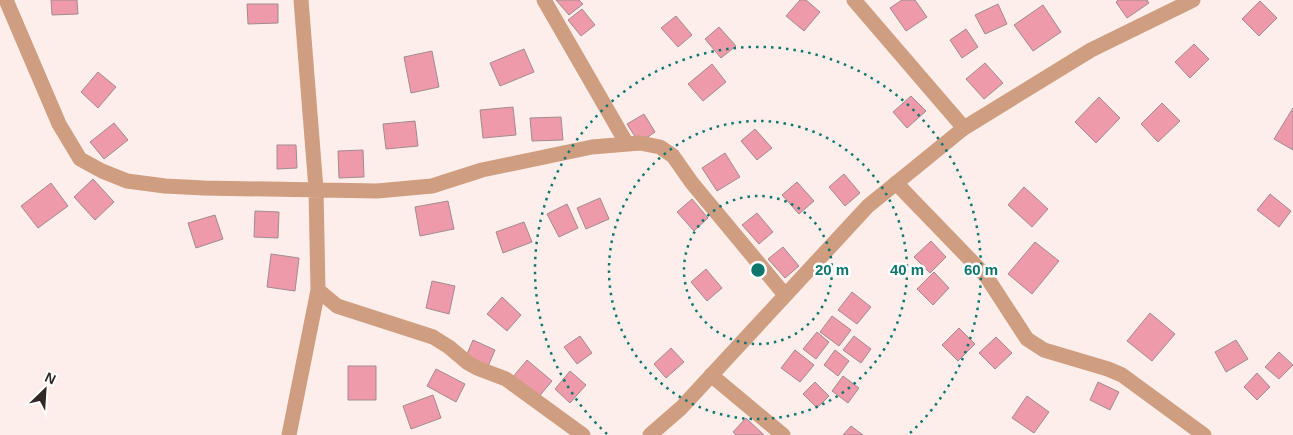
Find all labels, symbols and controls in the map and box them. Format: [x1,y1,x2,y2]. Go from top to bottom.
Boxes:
centre of rings [749,261,767,279]
text: 20 m [815,261,849,278]
text: 40 m [890,261,924,278]
text: 60 m [964,261,998,278]
north arrow [20,365,70,415]
text: N [43,369,58,388]

